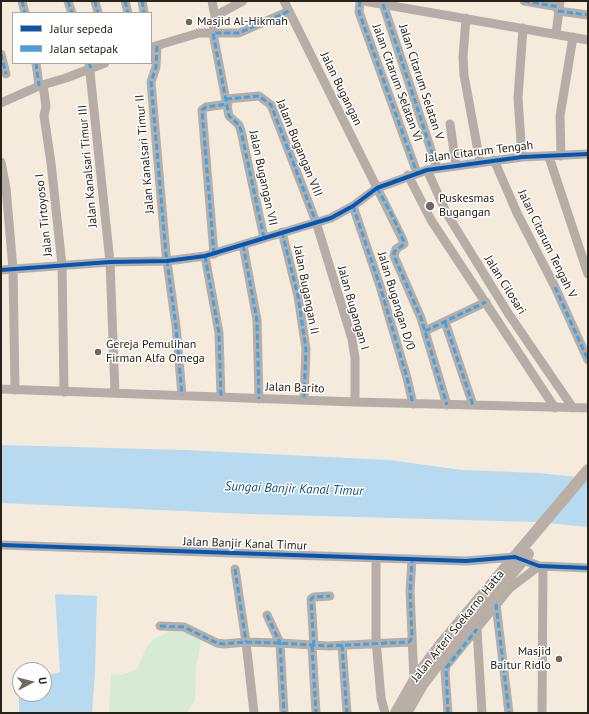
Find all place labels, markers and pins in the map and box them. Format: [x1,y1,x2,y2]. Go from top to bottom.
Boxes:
place label: Masjid Al-Hikmah [197,15,288,29]
marker: Masjid Al-Hikmah [184,17,194,27]
place label: Puskesmas Bugangan [439,192,494,220]
marker: Puskesmas Bugangan [424,200,436,212]
place label: Gereja Pemulihan Firman Alfa Omega [106,338,205,366]
marker: Gereja Pemulihan Firman Alfa Omega [93,347,103,357]
place label: Masjid Baitur Ridlo [490,645,551,673]
marker: Masjid Baitur Ridlo [554,654,564,664]

